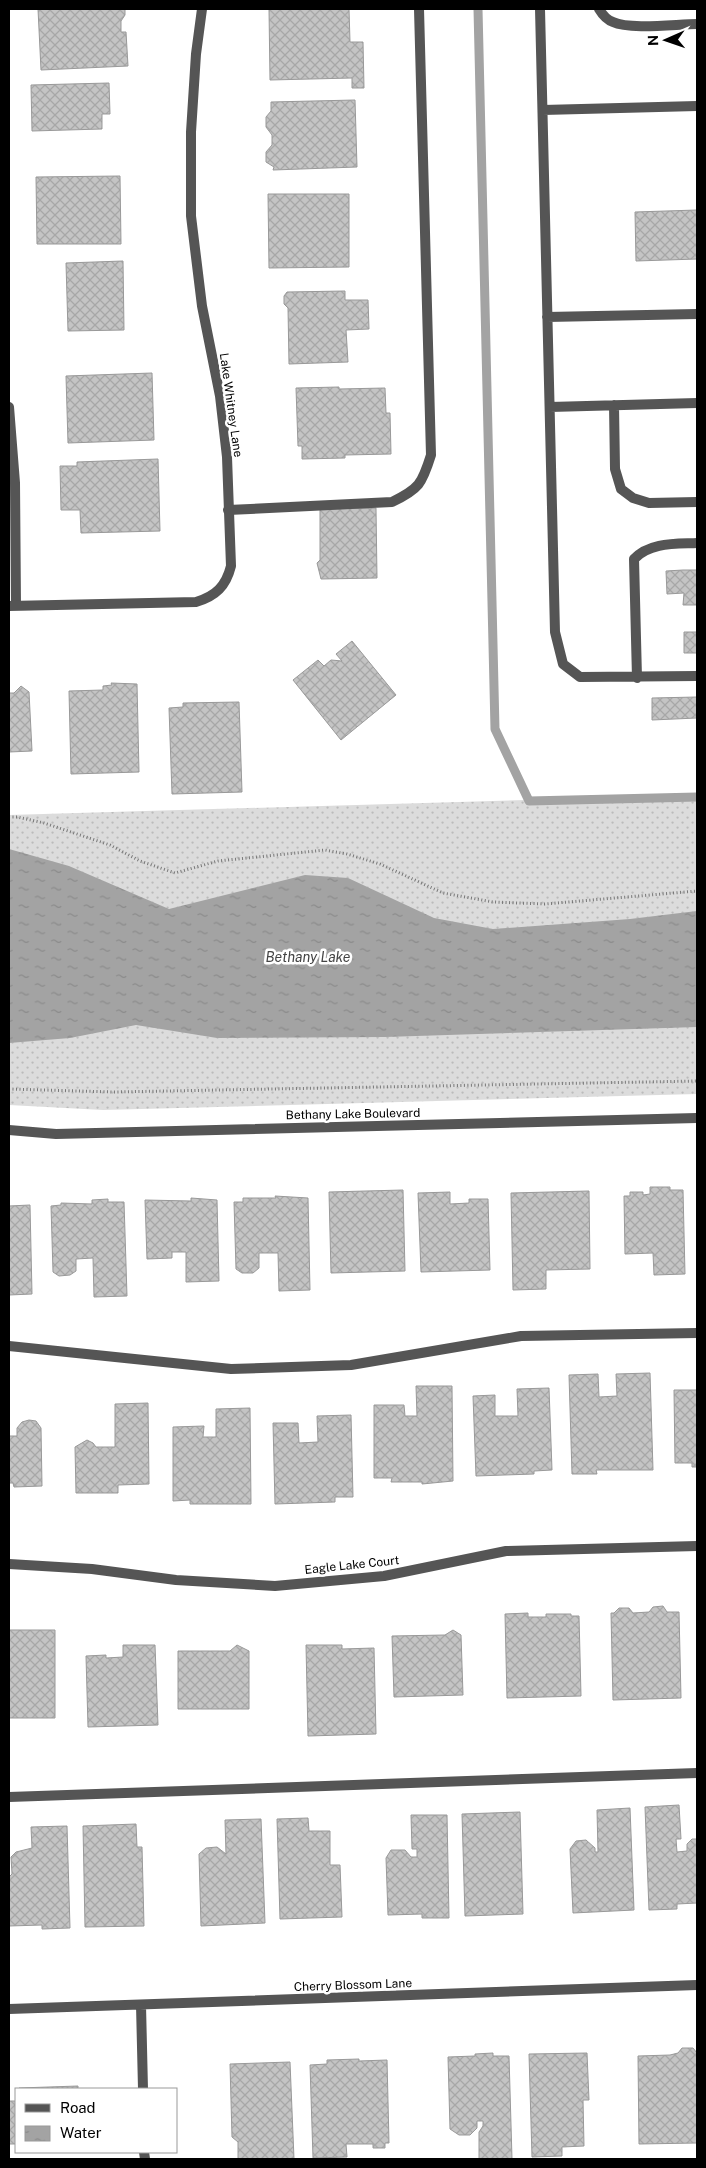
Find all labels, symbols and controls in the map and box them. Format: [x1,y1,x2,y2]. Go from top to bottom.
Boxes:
north arrow [641,15,691,65]
text: N [645,35,661,46]
street label: Lake Whitney Lane [217,352,245,458]
water label: Bethany Lake [266,949,351,965]
street label: Bethany Lake Boulevard [286,1106,420,1122]
street label: Eagle Lake Court [304,1553,400,1577]
street label: Cherry Blossom Lane [294,1976,413,1994]
legend [15,2088,178,2153]
text: Road [60,2099,96,2116]
text: Water [60,2124,102,2141]

